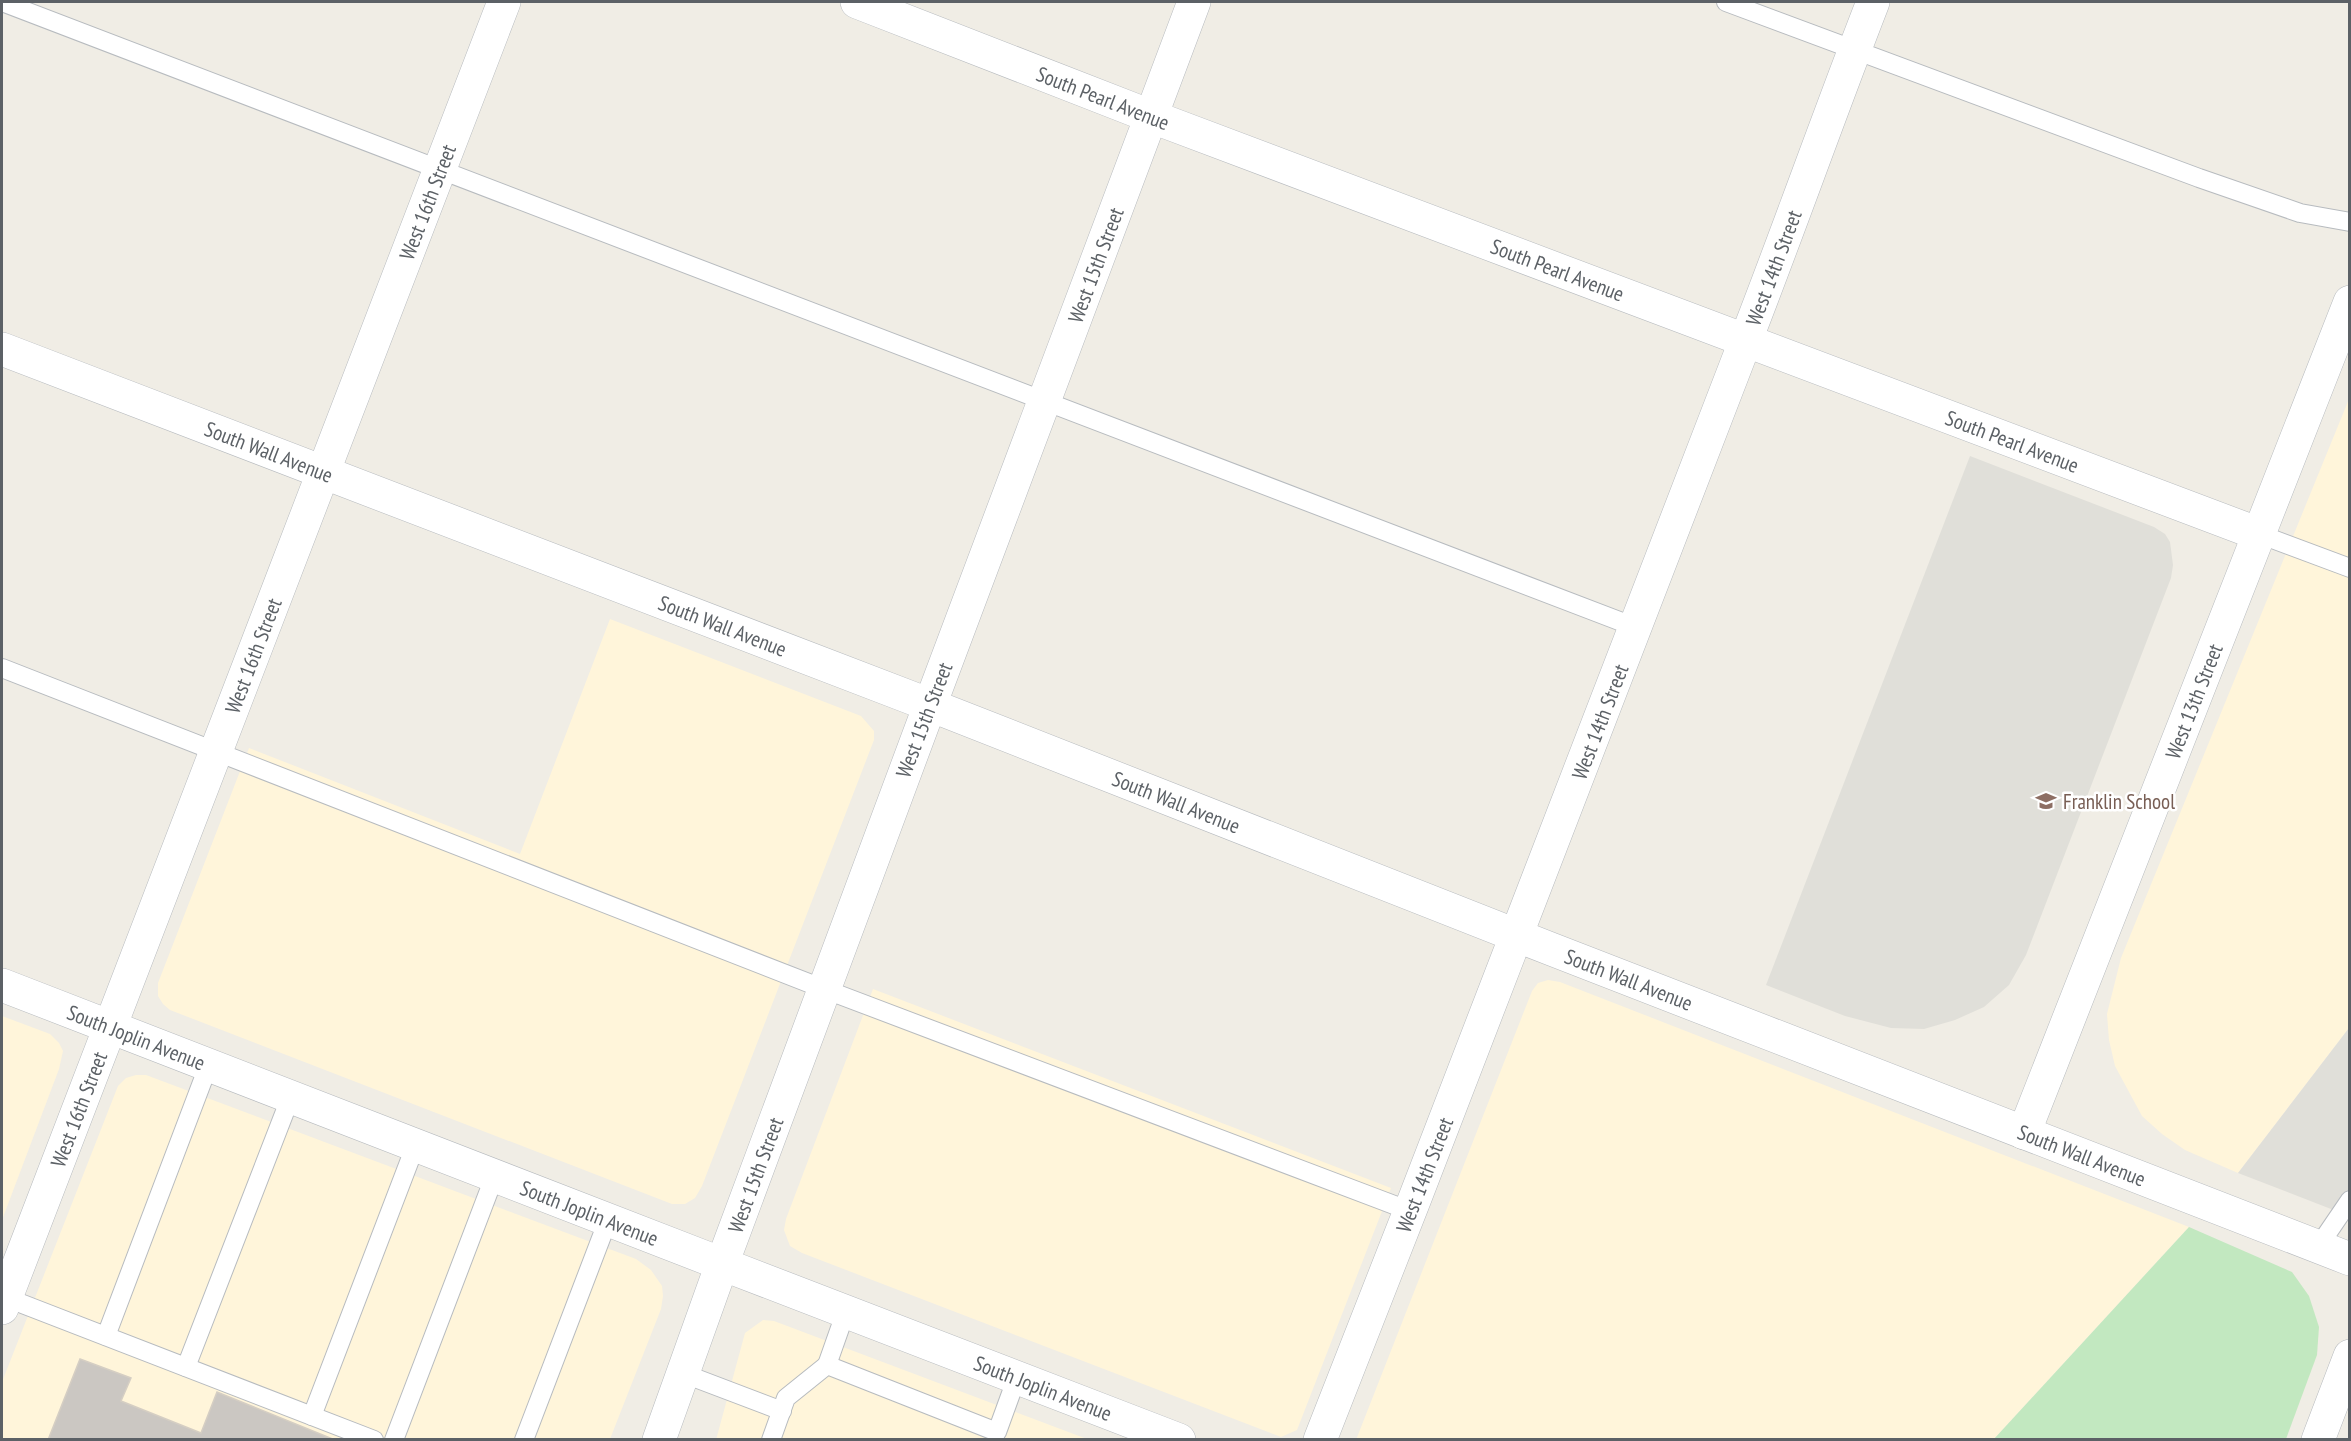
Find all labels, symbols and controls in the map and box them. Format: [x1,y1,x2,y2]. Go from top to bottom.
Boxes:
street label: South Pearl Avenue [1033,60,1173,136]
street label: West 16th Street [393,140,462,263]
street label: West 15th Street [1061,203,1129,326]
street label: West 14th Street [1739,206,1807,329]
street label: South Pearl Avenue [1487,232,1628,307]
street label: South Pearl Avenue [1942,404,2083,478]
street label: South Wall Avenue [201,415,337,488]
street label: South Wall Avenue [655,589,791,662]
street label: West 16th Street [218,594,287,717]
street label: West 13th Street [2159,639,2228,762]
street label: West 15th Street [890,658,958,781]
street label: West 14th Street [1565,660,1634,783]
street label: South Wall Avenue [1109,765,1244,839]
place label: Franklin School [2063,788,2175,815]
school or university icon: Franklin School [2034,789,2058,813]
street label: South Wall Avenue [1561,942,1697,1016]
street label: South Joplin Avenue [63,998,209,1076]
street label: West 16th Street [44,1048,113,1171]
street label: West 15th Street [721,1113,789,1236]
street label: West 14th Street [1389,1113,1459,1236]
street label: South Wall Avenue [2014,1118,2150,1192]
street label: South Joplin Avenue [517,1174,662,1252]
street label: South Joplin Avenue [970,1349,1116,1426]

